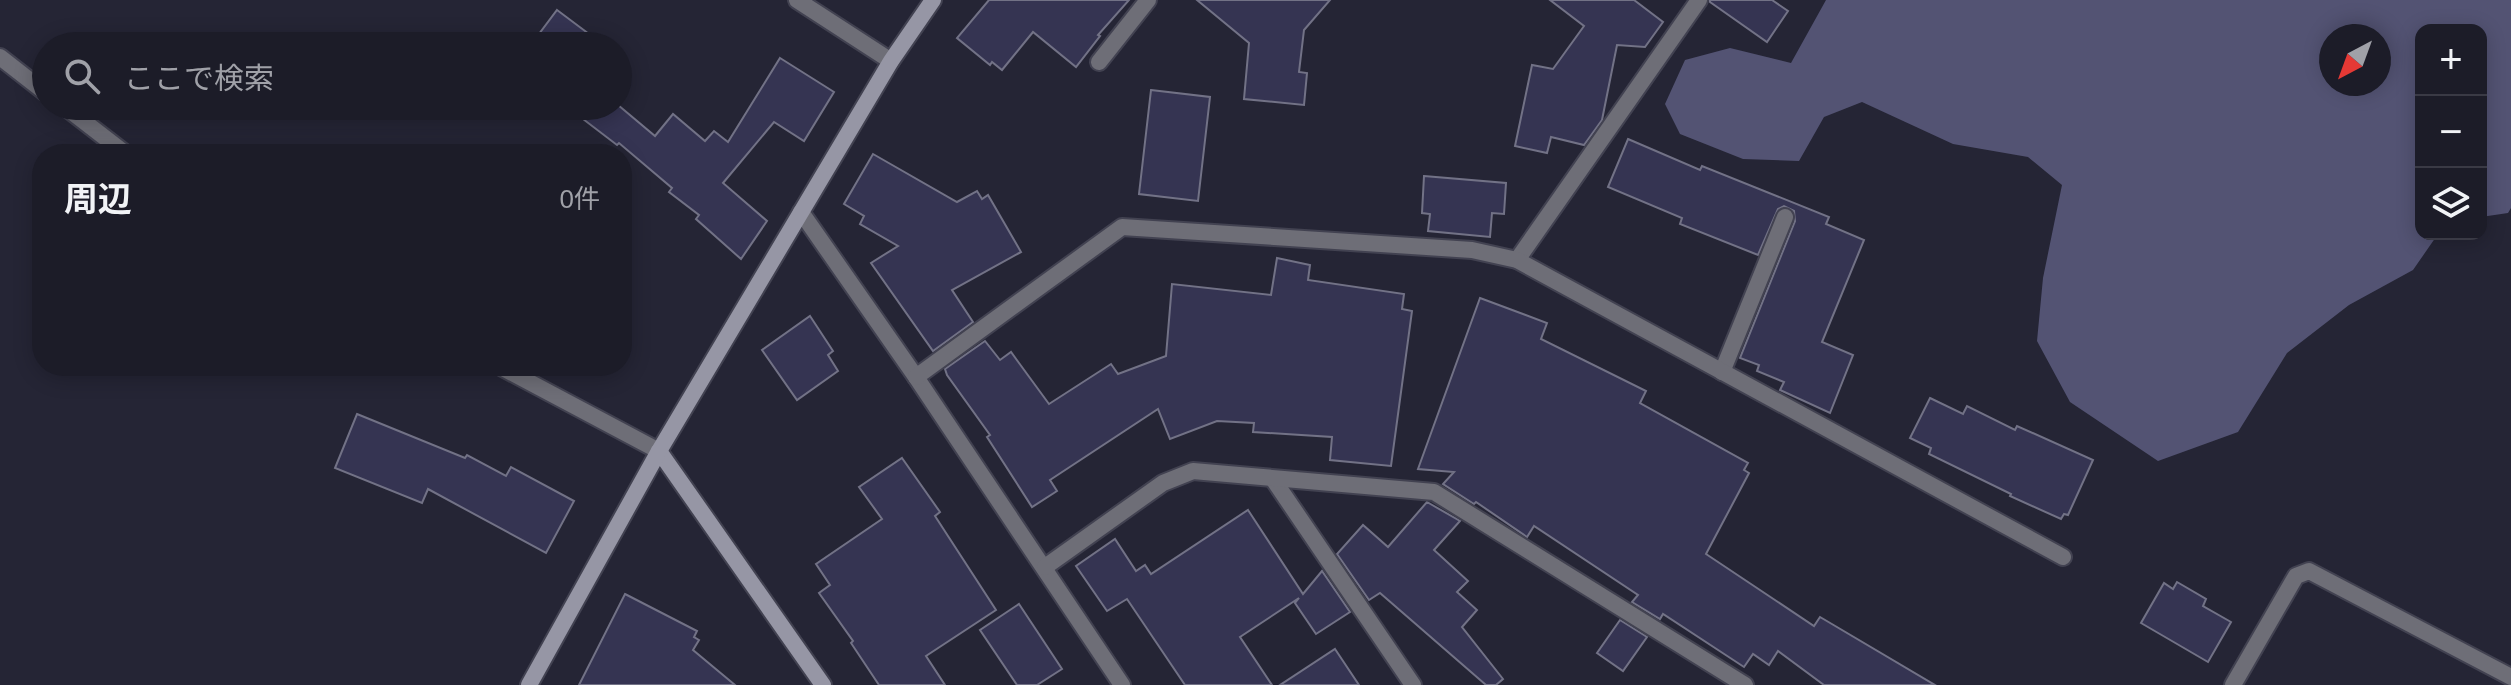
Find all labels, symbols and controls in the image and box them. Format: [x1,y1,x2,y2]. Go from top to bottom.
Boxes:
north arrow [2319,24,2391,96]
map controls [2415,24,2487,240]
button: + [2415,24,2487,96]
search box [32,32,632,120]
icon: search [60,54,104,98]
text: ここで検索 [124,62,274,95]
button: − [2415,96,2487,168]
button: layers [2415,168,2487,240]
text: 周辺 [64,180,132,218]
text: 0件 [560,184,600,214]

